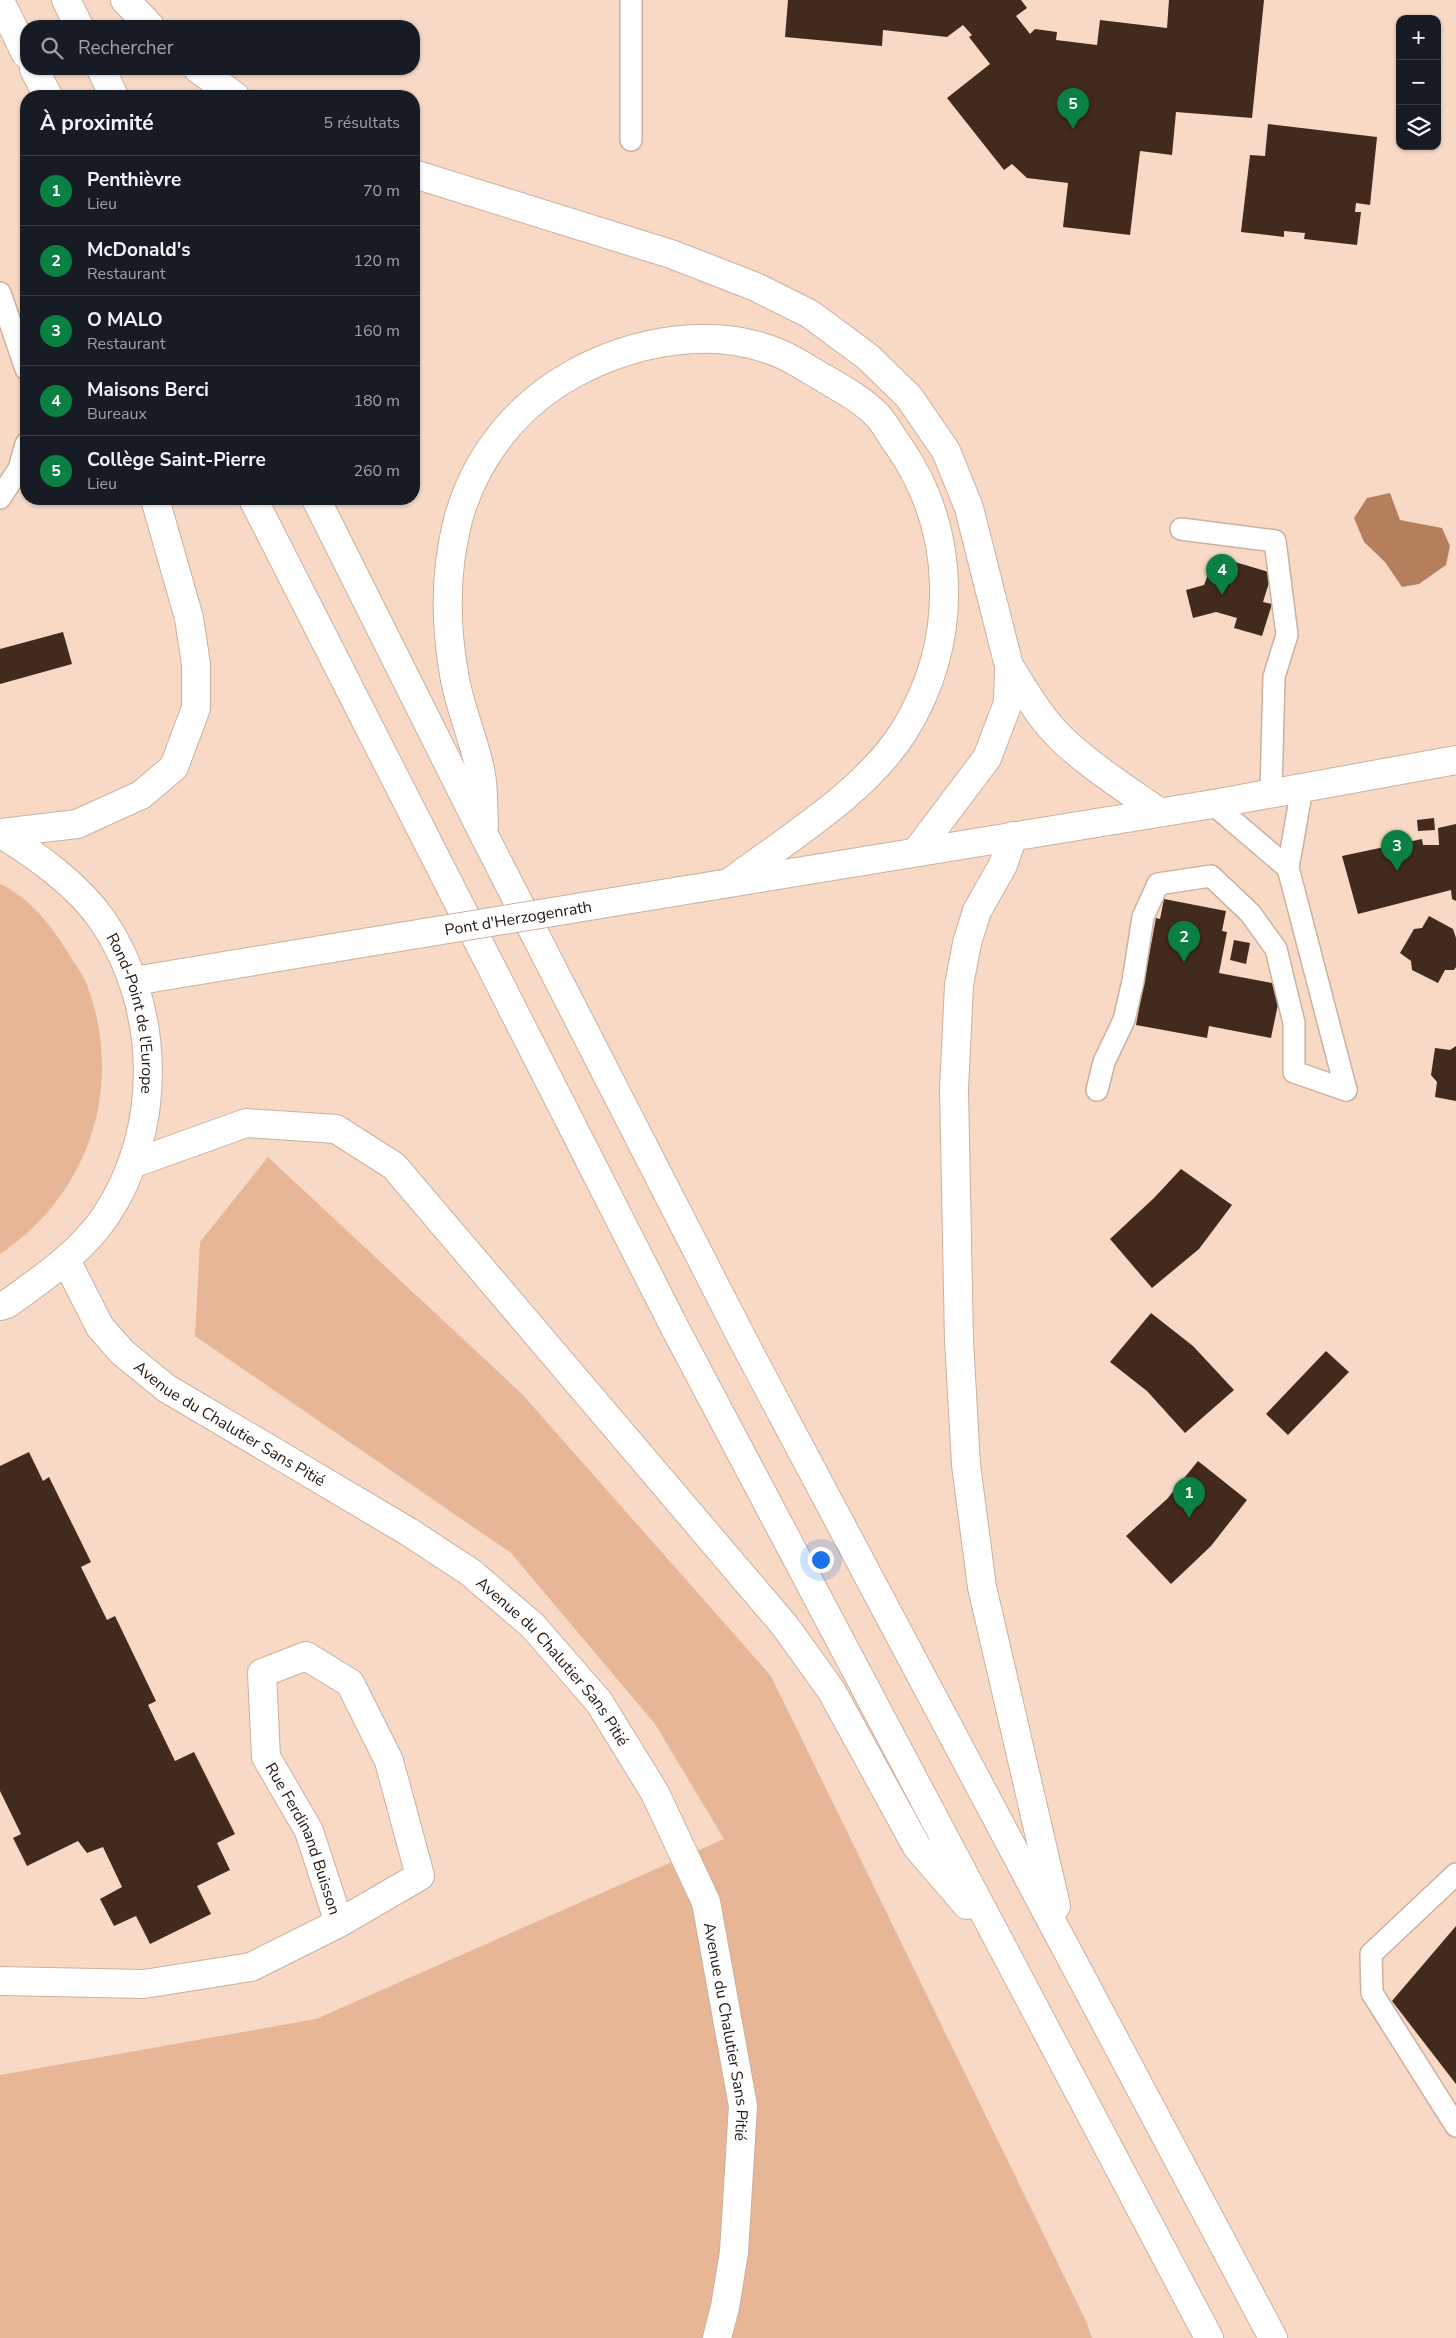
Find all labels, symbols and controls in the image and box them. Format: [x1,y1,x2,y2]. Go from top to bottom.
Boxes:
map controls [1396,15,1441,150]
button: + [1396,15,1441,60]
search box [20,20,420,75]
icon: search [38,34,66,62]
text: Rechercher [78,35,173,61]
button: − [1396,60,1441,105]
pin: 5 [1057,88,1089,129]
button: layers [1396,105,1441,150]
text: À proximité [40,109,154,137]
text: 5 résultats [324,112,400,134]
text: Penthièvre [87,167,181,193]
text: 1 [51,180,61,202]
text: 70 m [363,180,400,202]
text: Lieu [87,193,117,215]
text: McDonald's [87,237,191,263]
text: 2 [51,250,61,272]
text: 120 m [353,250,400,272]
text: Restaurant [87,263,166,285]
text: O MALO [87,307,163,333]
text: 3 [51,320,61,342]
text: 160 m [353,320,400,342]
text: Restaurant [87,333,166,355]
text: Maisons Berci [87,377,209,403]
text: 4 [51,390,61,412]
text: 180 m [353,390,400,412]
text: Bureaux [87,403,147,425]
text: Collège Saint-Pierre [87,447,266,473]
text: 5 [51,460,61,482]
text: 260 m [353,460,400,482]
text: Lieu [87,473,117,495]
pin: 4 [1206,554,1238,595]
pin: 3 [1381,830,1413,871]
street label: Pont d'Herzogenrath [443,896,593,941]
pin: 2 [1168,921,1200,962]
street label: Rond-Point de l'Europe [101,929,158,1095]
street label: Avenue du Chalutier Sans Pitié [129,1356,329,1492]
pin: 1 [1173,1477,1205,1518]
your location [808,1547,834,1573]
street label: Avenue du Chalutier Sans Pitié [471,1572,634,1751]
street label: Rue Ferdinand Buisson [260,1759,346,1918]
street label: Avenue du Chalutier Sans Pitié [698,1921,753,2142]

